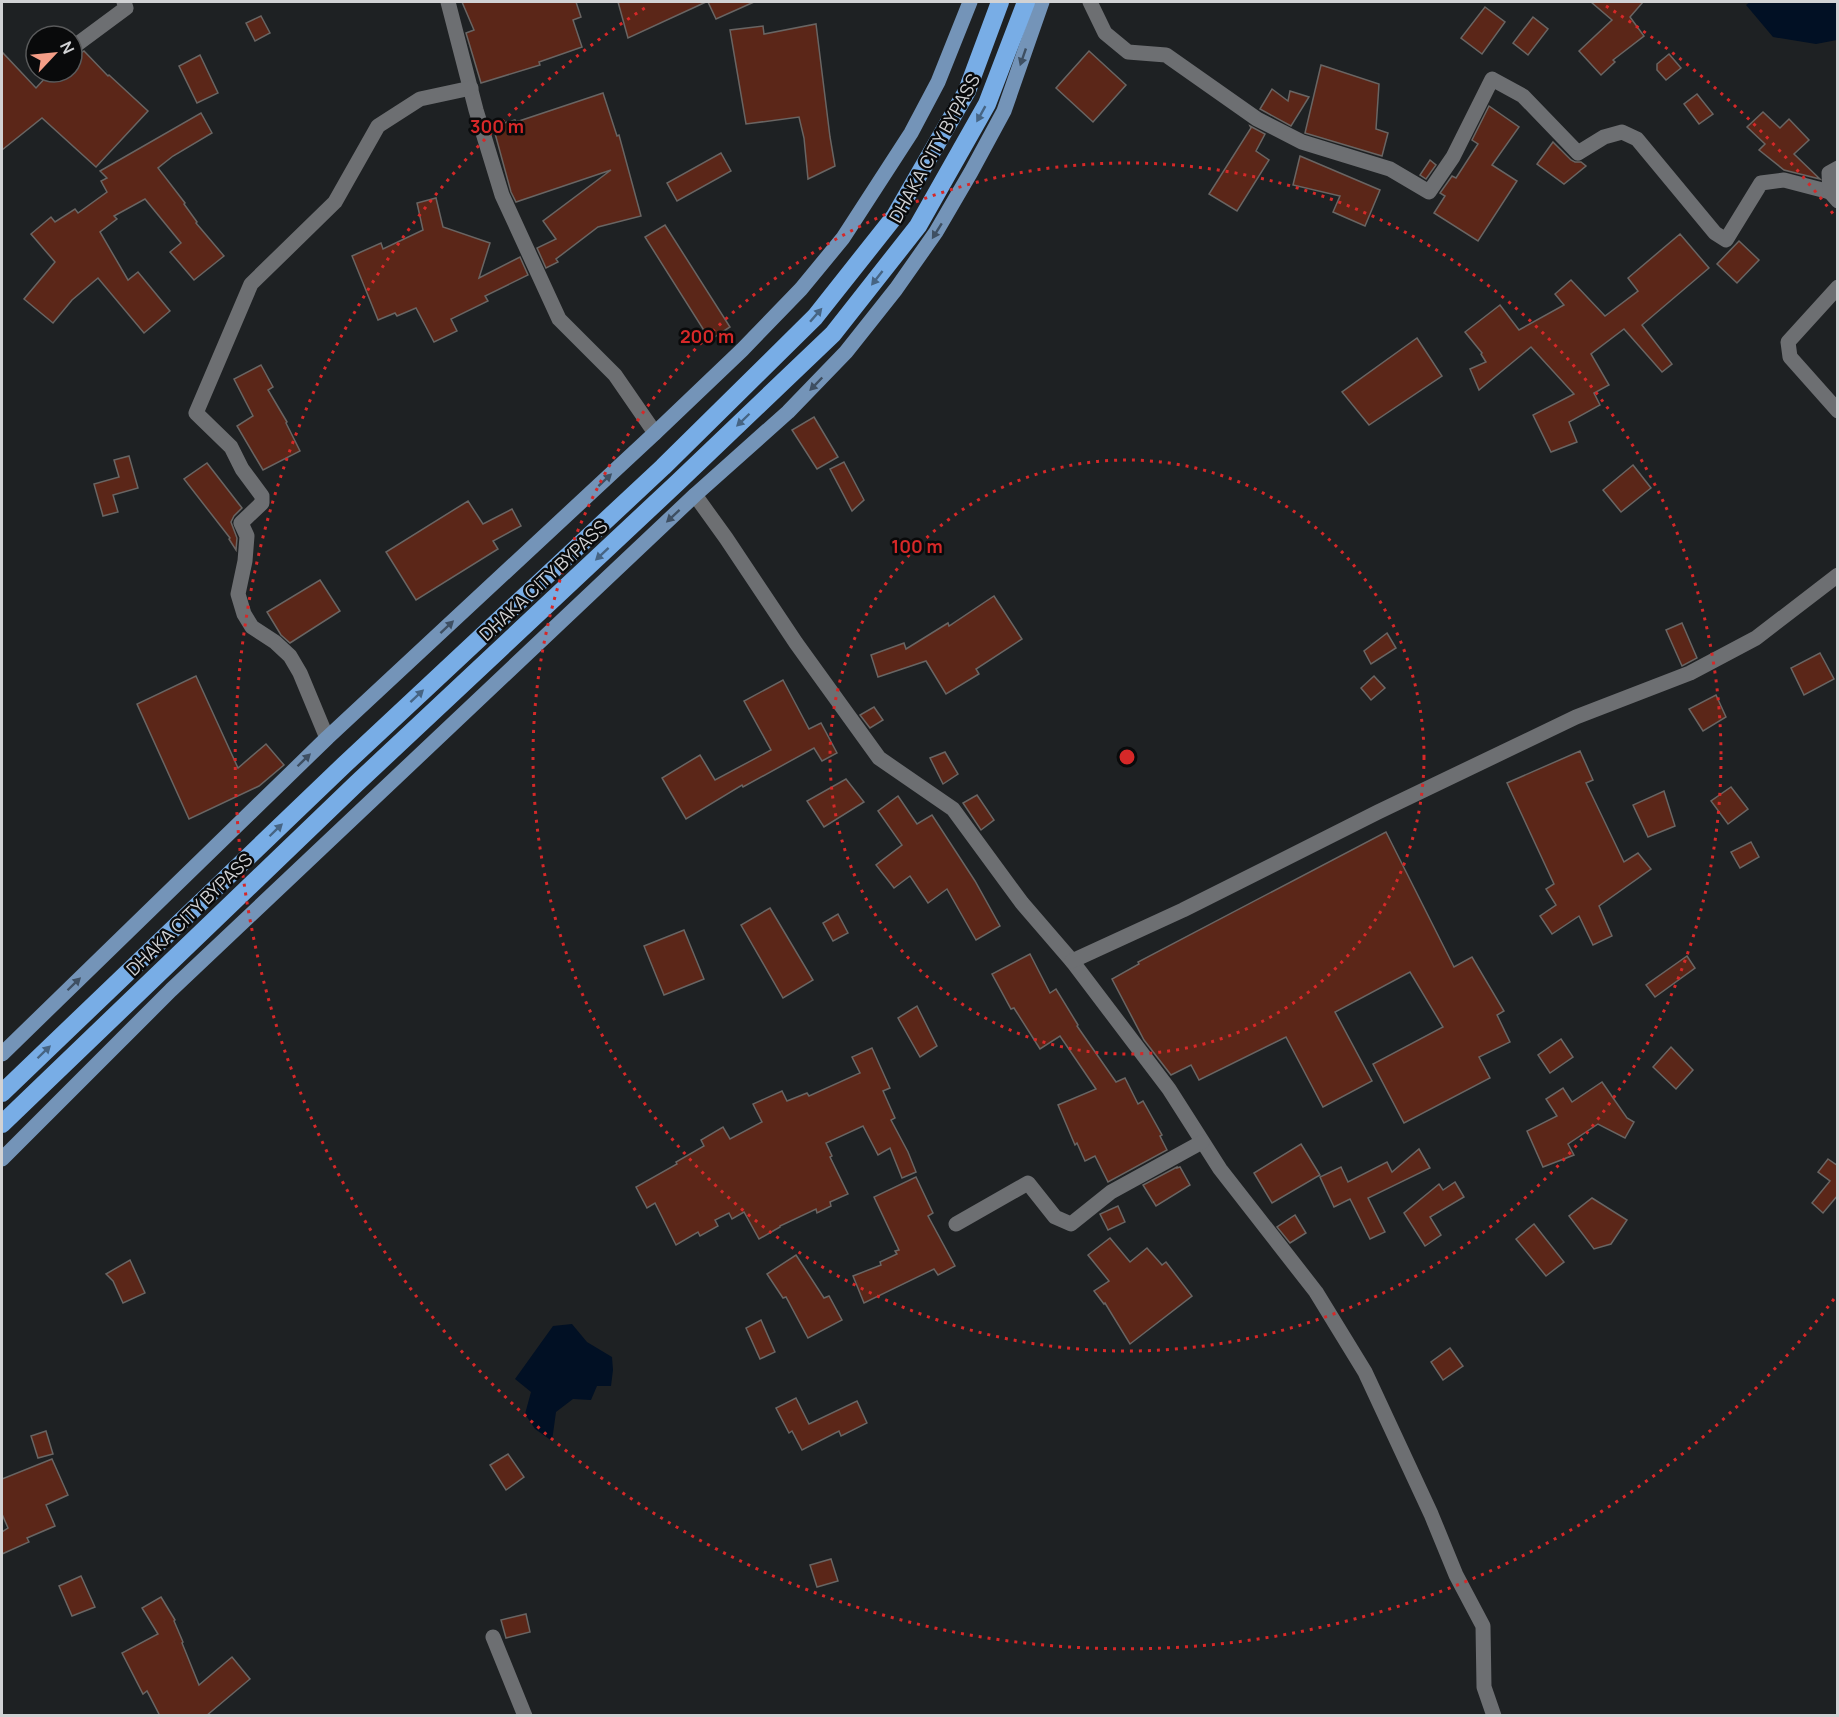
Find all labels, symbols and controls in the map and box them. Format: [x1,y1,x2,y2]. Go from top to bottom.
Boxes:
north arrow [24,24,84,84]
text: N [55,37,80,57]
one-way arrow [1017,48,1027,66]
street label: DHAKA CITY BYPASS [883,69,985,227]
one-way arrow [976,106,986,123]
text: 300 m [470,114,524,138]
one-way arrow [931,223,942,239]
one-way arrow [871,271,883,286]
one-way arrow [809,308,822,323]
text: 200 m [680,324,734,348]
one-way arrow [809,376,823,390]
one-way arrow [736,413,751,427]
one-way arrow [597,474,612,487]
one-way arrow [665,509,680,523]
street label: DHAKA CITY BYPASS [474,514,612,646]
text: 100 m [891,534,943,558]
one-way arrow [594,547,609,561]
one-way arrow [439,620,454,634]
one-way arrow [410,689,425,703]
centre of rings [1117,747,1137,767]
one-way arrow [297,754,311,768]
one-way arrow [268,823,283,837]
street label: DHAKA CITY BYPASS [121,847,257,981]
one-way arrow [67,977,82,991]
one-way arrow [36,1045,51,1059]

